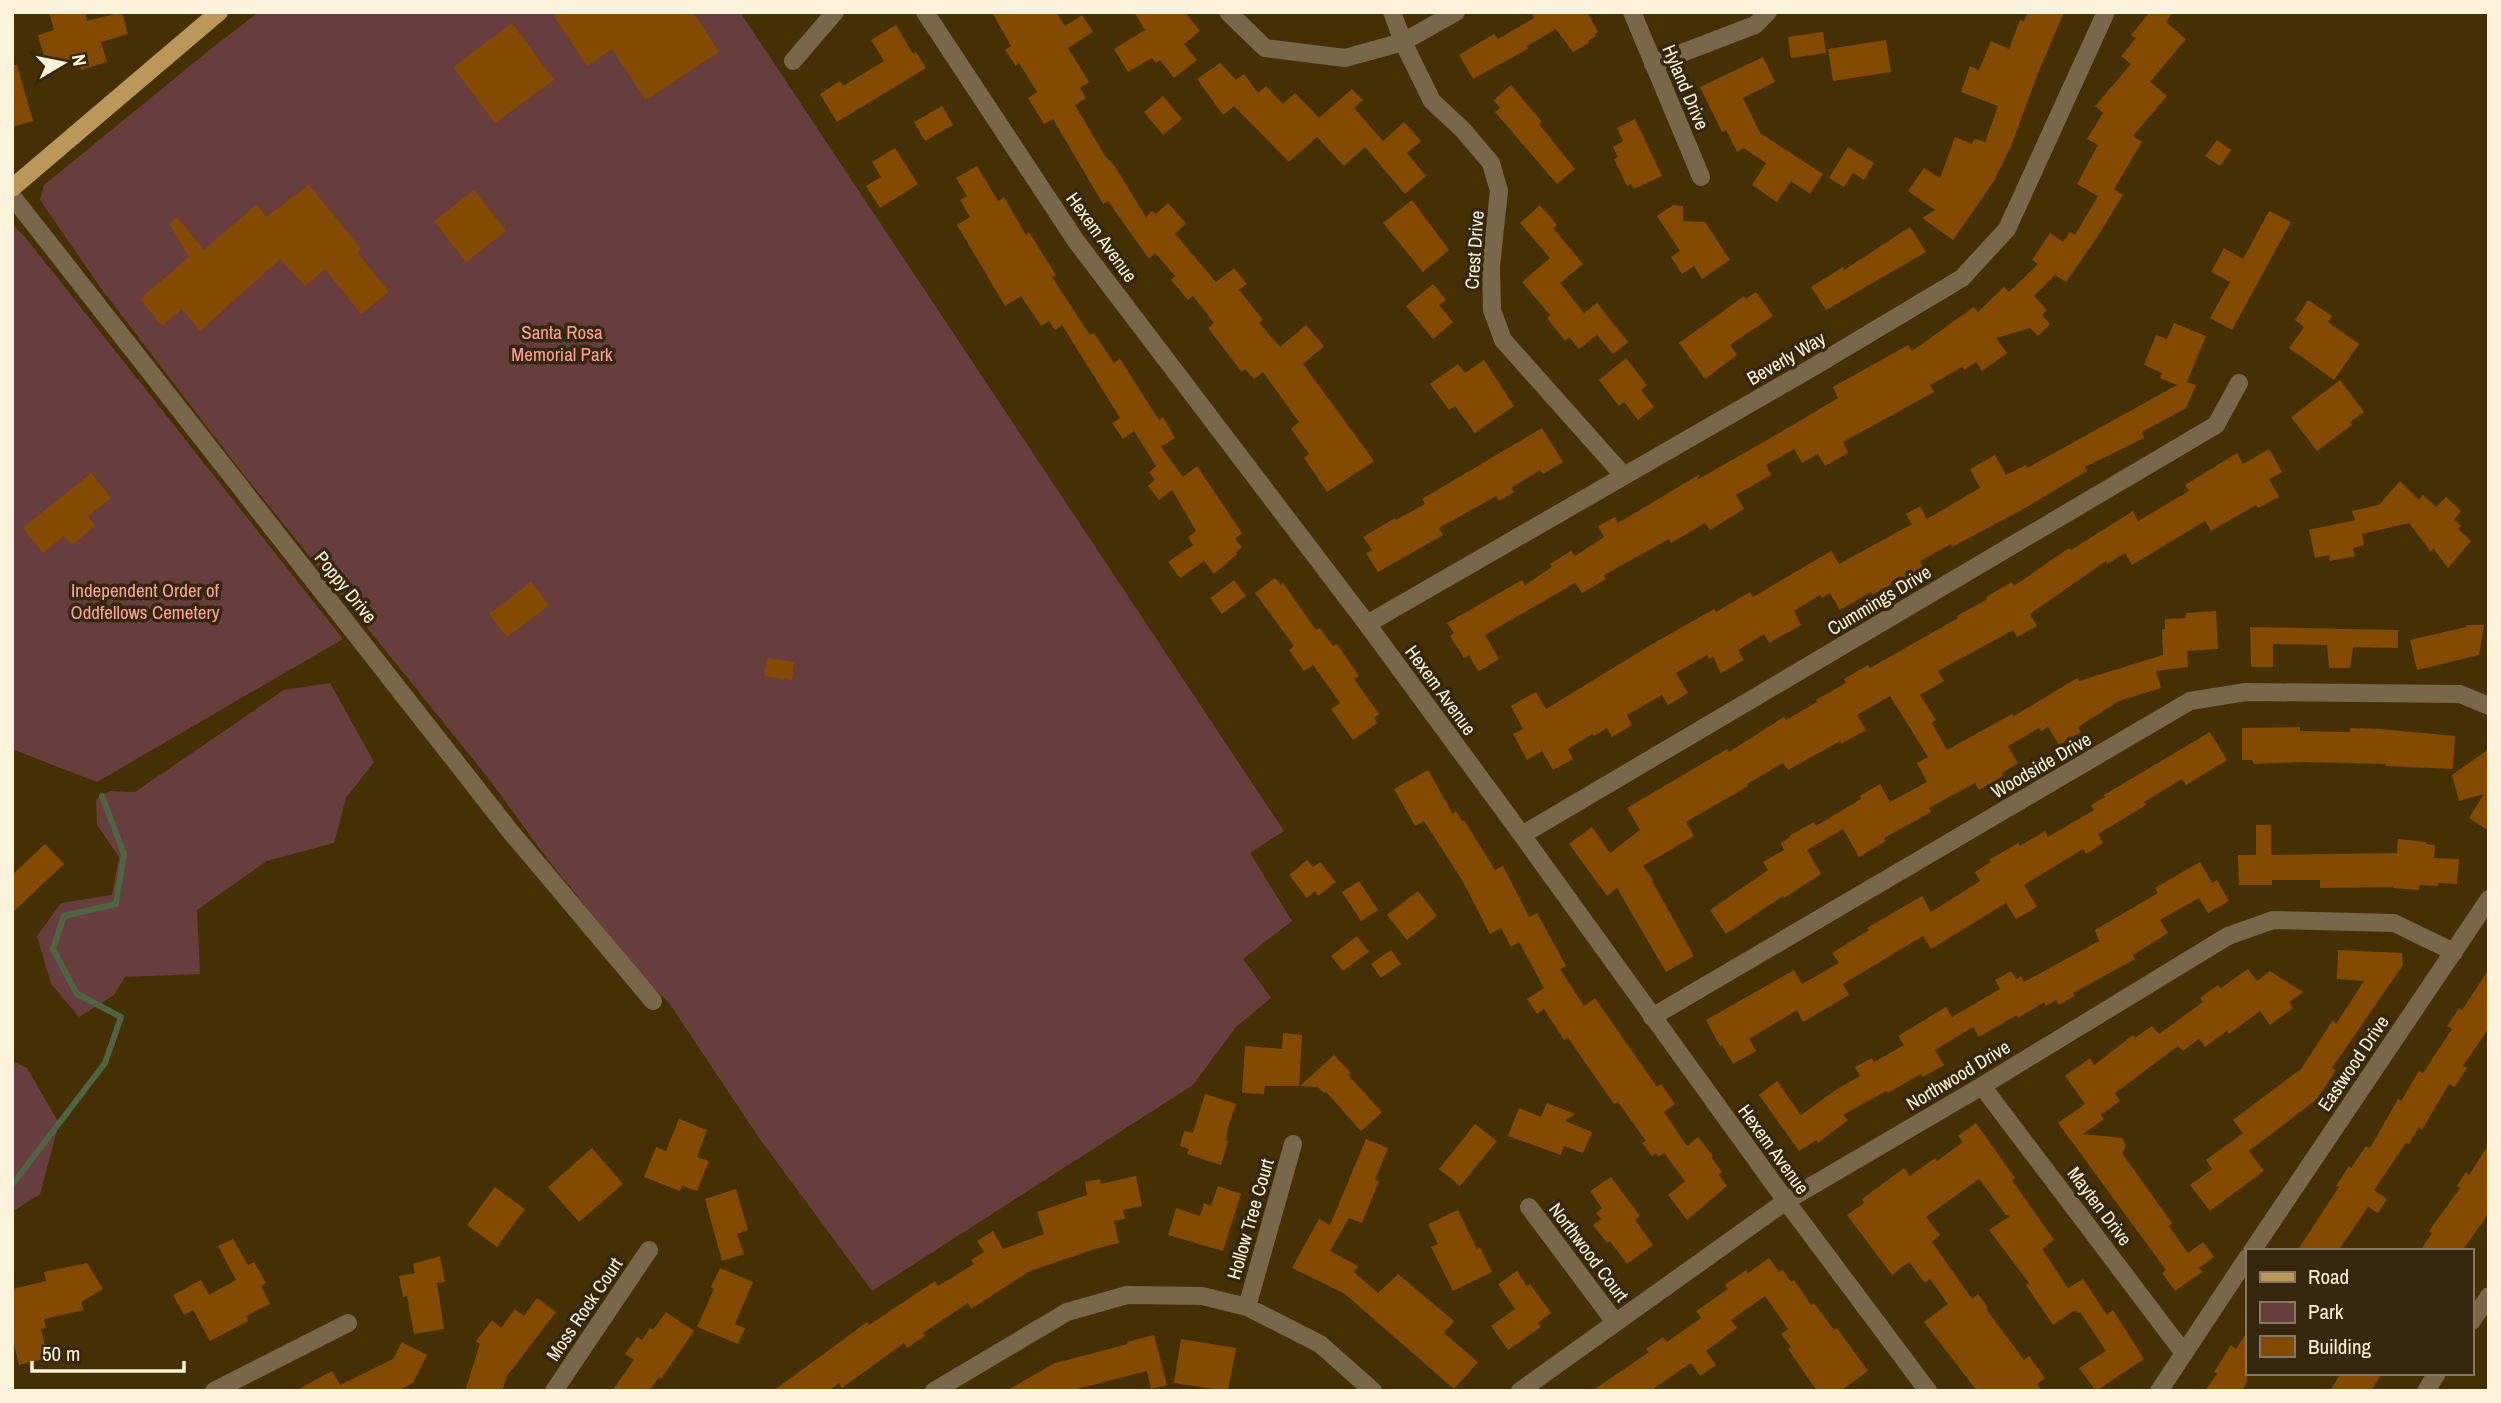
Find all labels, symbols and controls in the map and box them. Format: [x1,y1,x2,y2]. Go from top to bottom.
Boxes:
north arrow [28,28,98,98]
street label: Hyland Drive [1656,40,1716,134]
text: N [66,52,94,68]
street label: Hexem Avenue [1061,187,1143,287]
street label: Crest Drive [1458,210,1490,290]
park label: Santa Rosa Memorial Park [511,319,613,367]
street label: Beverly Way [1742,325,1830,391]
street label: Poppy Drive [309,546,383,628]
street label: Cummings Drive [1822,559,1936,641]
park label: Independent Order of Oddfellows Cemetery [71,577,220,625]
street label: Hexem Avenue [1400,640,1482,740]
street label: Woodside Drive [1986,726,2096,804]
street label: Eastwood Drive [2311,1010,2395,1116]
street label: Northwood Drive [1901,1034,2015,1116]
street label: Hexem Avenue [1733,1099,1815,1199]
street label: Hollow Tree Court [1220,1155,1280,1283]
street label: Mayten Drive [2062,1161,2138,1251]
street label: Northwood Court [1543,1197,1635,1307]
legend [2246,1249,2473,1375]
street label: Moss Rock Court [540,1252,629,1366]
text: Road [2308,1262,2349,1291]
text: Park [2308,1297,2344,1326]
scale bar [32,1330,184,1374]
text: Building [2308,1332,2372,1361]
text: 50 m [42,1339,80,1368]

